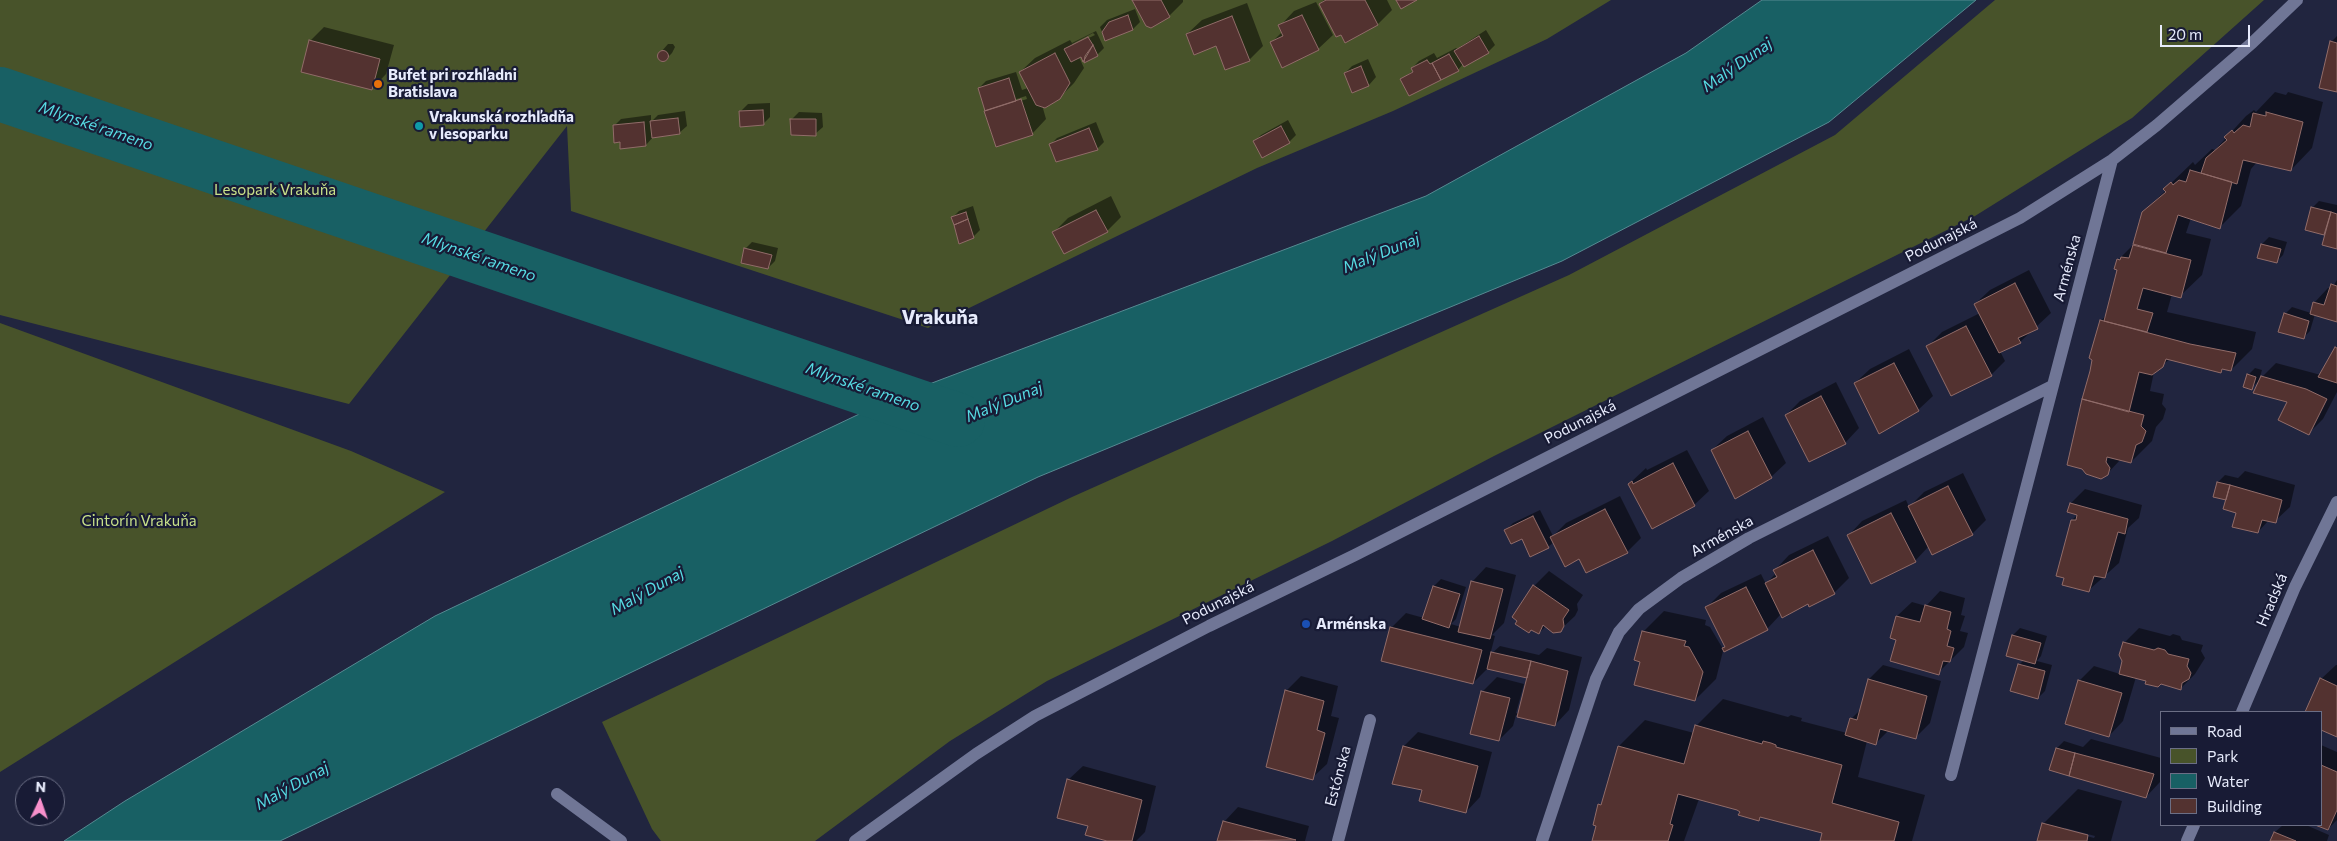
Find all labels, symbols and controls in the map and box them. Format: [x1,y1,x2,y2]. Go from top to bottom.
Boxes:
scale bar [2162,15,2252,47]
text: 20 m [2168,25,2202,43]
water label: Malý Dunaj [1698,34,1776,96]
place label: Bufet pri rozhľadni Bratislava [388,66,517,101]
marker: Bufet pri rozhľadni Bratislava [372,78,384,90]
water label: Mlynské rameno [36,97,156,155]
place label: Vrakunská rozhľadňa v lesoparku [429,108,574,143]
marker: Vrakunská rozhľadňa v lesoparku [413,120,425,132]
park label: Lesopark Vrakuňa [214,181,336,199]
street label: Podunajská [1902,214,1980,266]
water label: Mlynské rameno [419,228,539,286]
water label: Malý Dunaj [1340,229,1422,277]
street label: Arménska [2049,232,2085,304]
district label: Vrakuňa [902,305,978,329]
water label: Mlynské rameno [803,358,923,416]
water label: Malý Dunaj [963,378,1045,426]
street label: Podunajská [1541,396,1619,448]
street label: Arménska [1688,511,1756,561]
park label: Cintorín Vrakuňa [81,512,197,530]
water label: Malý Dunaj [607,563,687,619]
street label: Hradská [2253,571,2291,629]
street label: Podunajská [1179,577,1257,629]
place label: Arménska [1316,615,1386,633]
marker: Arménska [1300,618,1312,630]
legend [2160,711,2322,826]
text: Road [2207,722,2242,740]
street label: Estónska [1321,744,1355,808]
text: Park [2207,747,2238,765]
water label: Malý Dunaj [252,758,332,814]
text: Water [2207,772,2249,790]
north arrow [15,776,65,826]
text: N [35,778,46,795]
text: Building [2207,797,2262,815]

